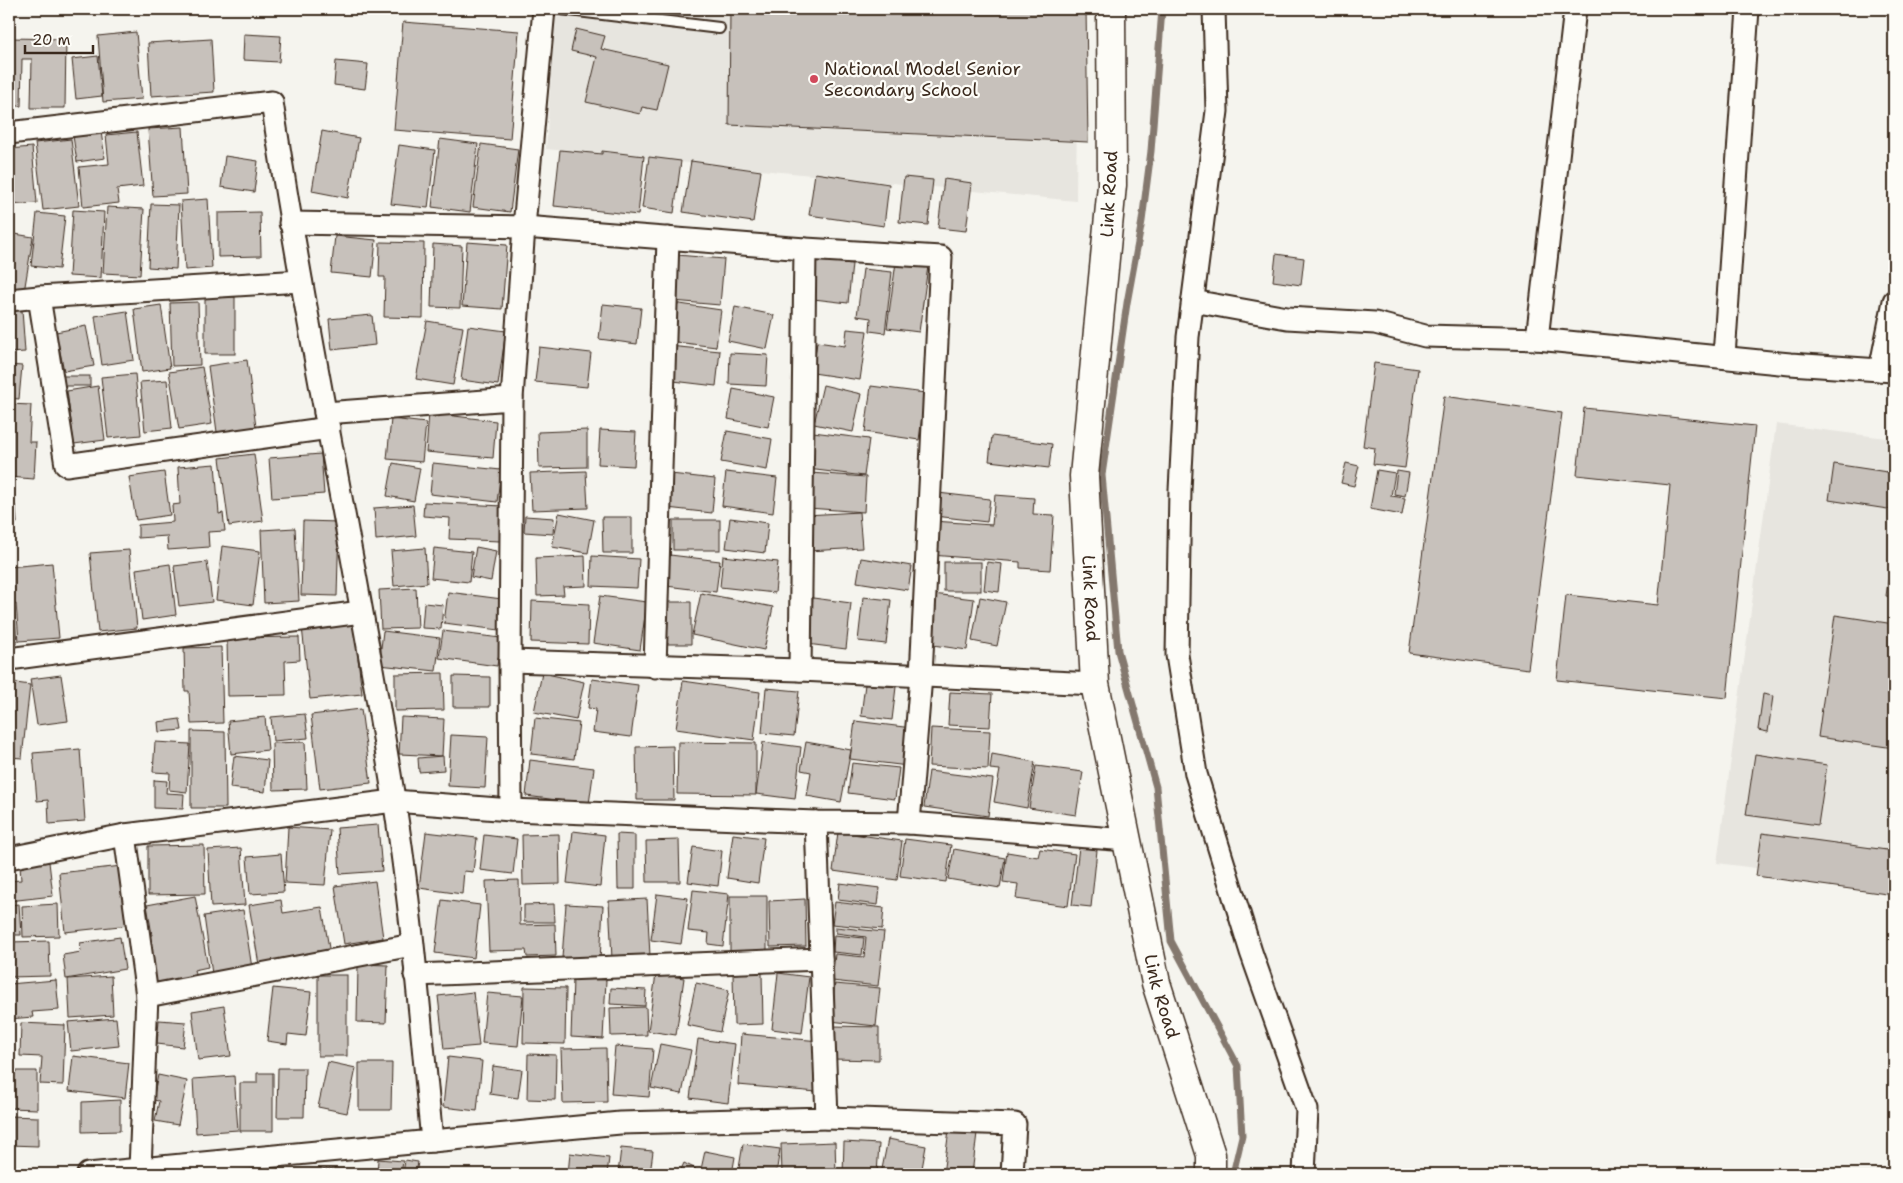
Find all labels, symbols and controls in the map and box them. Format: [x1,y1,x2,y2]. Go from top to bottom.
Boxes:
scale bar [25,22,92,54]
text: 20 m [32,30,71,50]
place label: National Model Senior Secondary School [824,57,1021,102]
marker: National Model Senior Secondary School [808,73,820,85]
street label: Link Road [1095,150,1123,238]
street label: Link Road [1076,554,1105,643]
street label: Link Road [1138,952,1185,1042]

